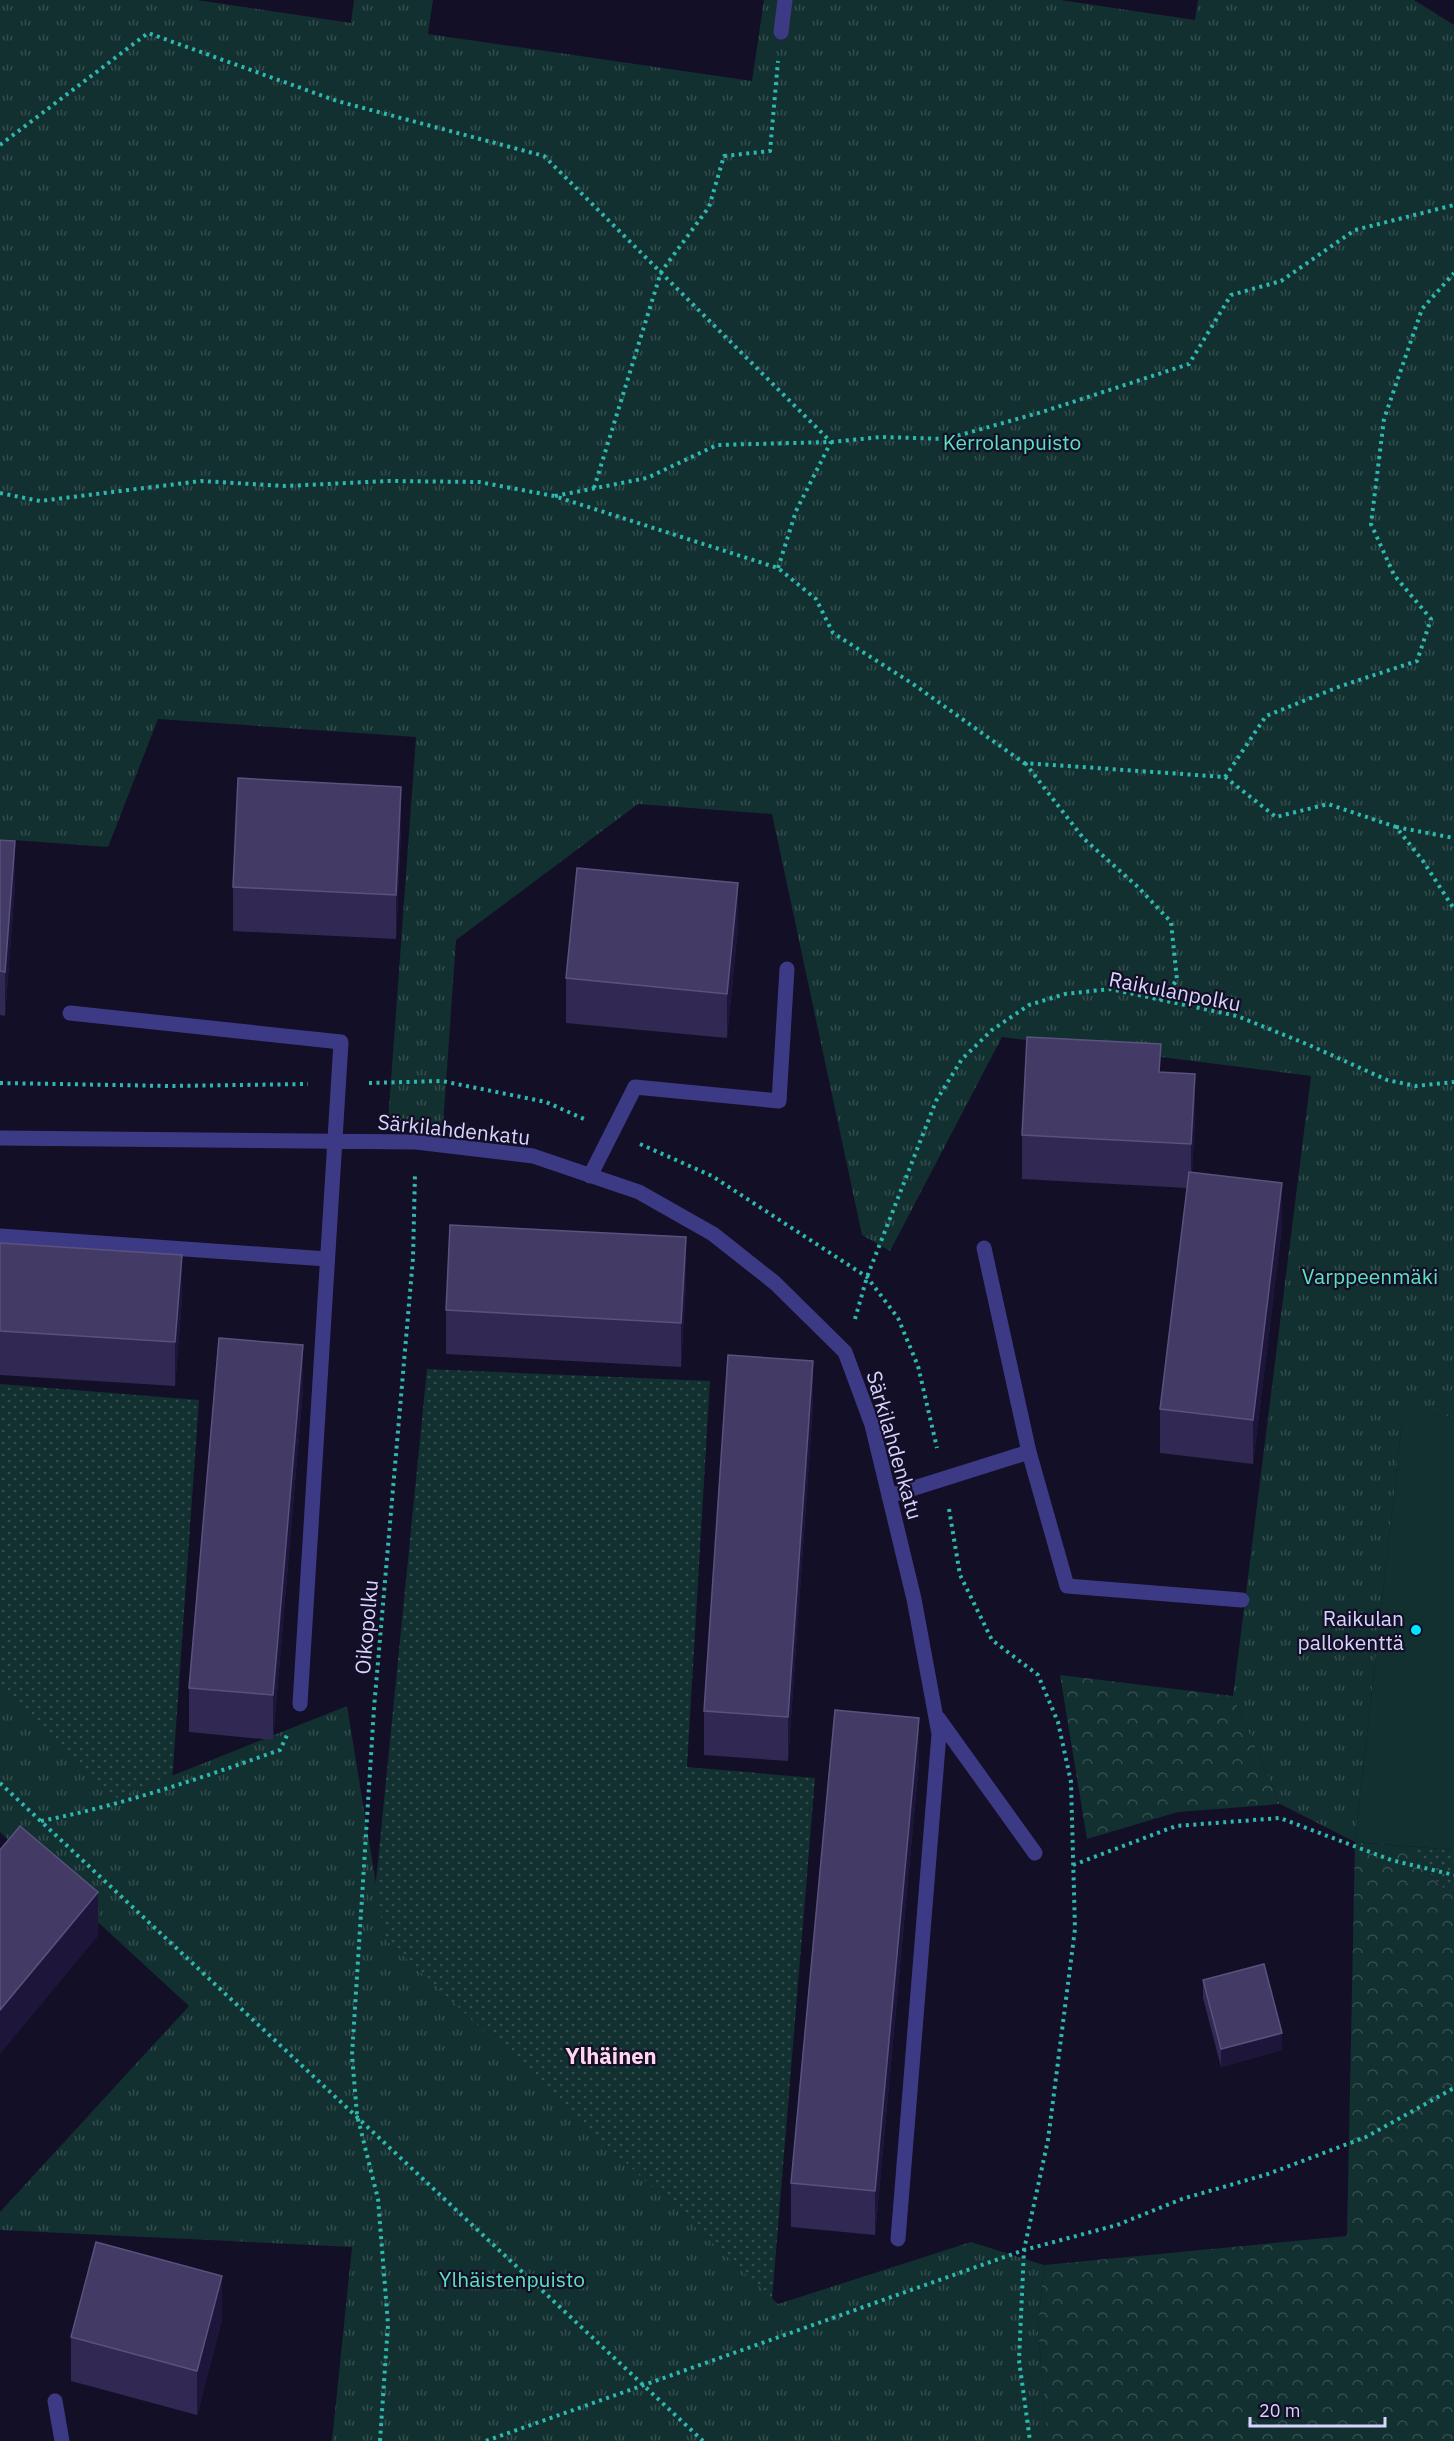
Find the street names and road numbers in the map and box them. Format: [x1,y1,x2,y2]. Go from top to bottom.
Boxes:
street label: Raikulanpolku [1107,964,1243,1018]
street label: Särkilahdenkatu [376,1107,532,1151]
street label: Särkilahdenkatu [860,1367,930,1523]
street label: Oikopolku [348,1578,384,1676]

